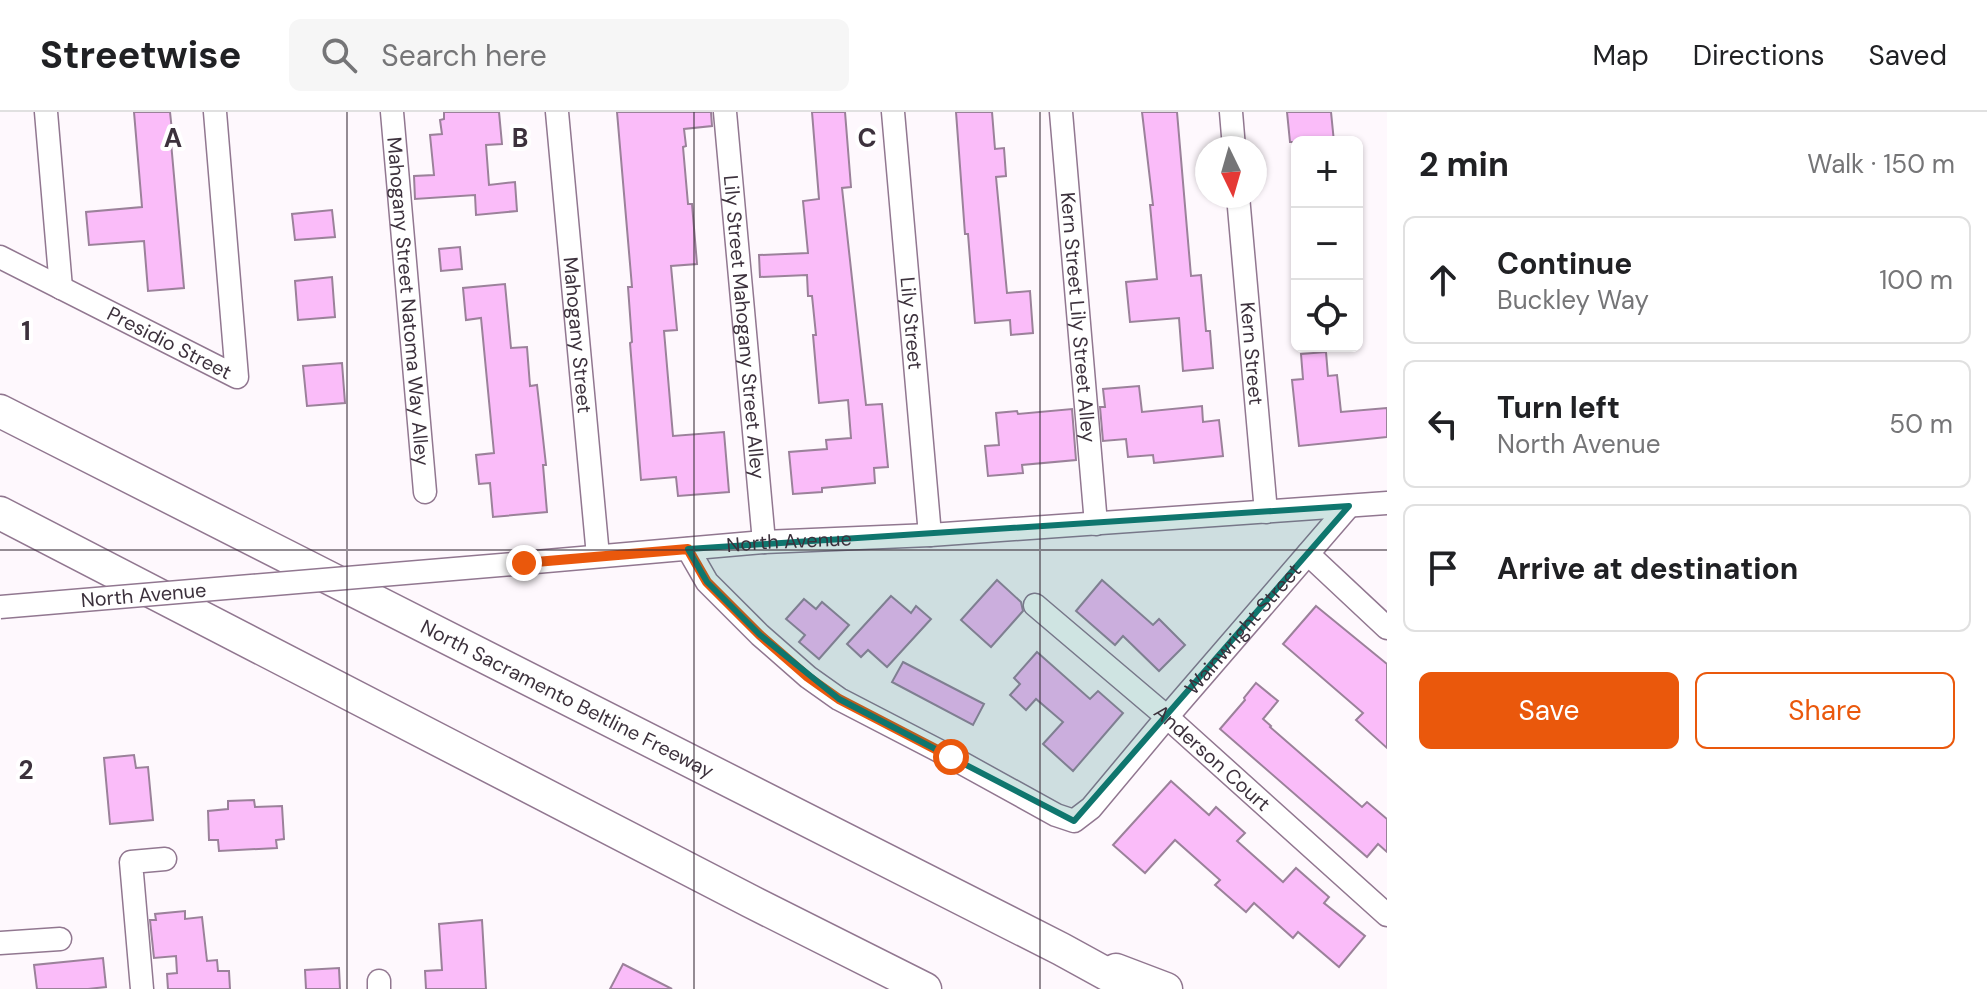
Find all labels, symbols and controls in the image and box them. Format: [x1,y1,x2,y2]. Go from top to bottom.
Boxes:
search box [289,19,849,91]
text: Streetwise [40,30,241,80]
icon: search [317,33,361,77]
text: Search here [381,36,547,75]
text: Map [1592,37,1649,74]
text: Directions [1693,37,1825,74]
text: Saved [1869,37,1947,74]
text: A [164,121,182,155]
text: B [512,121,528,155]
text: C [857,121,877,155]
street label: Mahogany Street Natoma Way Alley [381,136,436,467]
north arrow [1195,136,1267,208]
map controls [1291,136,1363,352]
button: + [1291,136,1363,208]
text: 2 min [1419,142,1509,187]
text: Walk · 150 m [1807,147,1955,181]
street label: Lily Street Mahogany Street Alley [718,174,771,480]
street label: Kern Street Lily Street Alley [1055,191,1102,444]
button: − [1291,208,1363,280]
text: Continue [1497,244,1632,283]
street label: Mahogany Street [557,256,598,415]
icon: ahead [1421,258,1465,302]
text: 100 m [1879,263,1953,297]
street label: Lily Street [894,276,928,371]
button: locate [1291,280,1363,352]
text: Buckley Way [1497,283,1649,317]
street label: Presidio Street [103,300,236,385]
street label: Kern Street [1234,301,1269,406]
text: 1 [21,314,31,348]
text: Turn left [1497,388,1620,427]
icon: left [1421,402,1465,446]
text: 50 m [1889,407,1953,441]
text: North Avenue [1497,427,1660,461]
street label: North Avenue [725,525,852,558]
route end [506,545,542,581]
icon: arrive [1421,546,1465,590]
text: Arrive at destination [1497,549,1798,588]
street label: Wainwright Street [1179,558,1307,700]
street label: North Avenue [80,577,207,613]
street label: North Sacramento Beltline Freeway [416,613,718,784]
button: Save [1419,672,1679,749]
button: Share [1695,672,1955,749]
street label: Anderson Court [1149,699,1276,817]
route start [933,739,969,775]
text: 2 [18,753,34,787]

